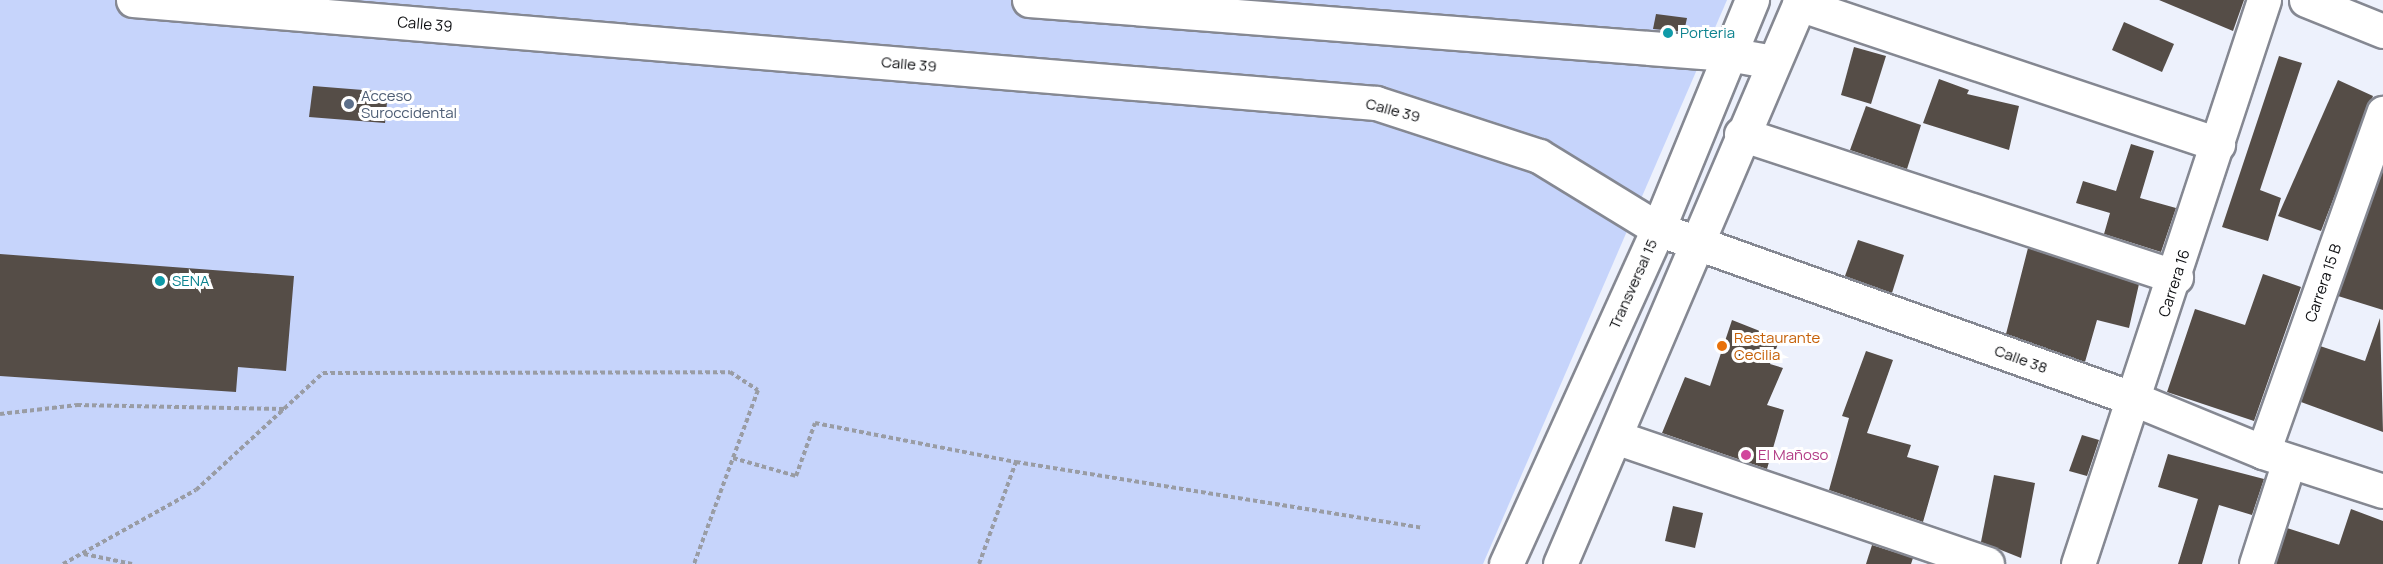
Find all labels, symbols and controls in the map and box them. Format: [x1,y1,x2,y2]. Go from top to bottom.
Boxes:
street label: Calle 39 [397,13,453,35]
place label: Porteria [1680,24,1735,42]
marker: Porteria [1661,26,1675,40]
street label: Calle 39 [881,53,937,75]
place label: Acceso Suroccidental [361,86,457,121]
street label: Calle 39 [1364,94,1422,126]
marker: Acceso Suroccidental [342,97,356,111]
street label: Transversal 15 [1605,236,1661,332]
street label: Carrera 15 B [2301,241,2345,325]
street label: Carrera 16 [2155,247,2193,319]
place label: SENA [172,272,210,290]
marker: SENA [153,274,167,288]
place label: Restaurante Cecilia [1734,328,1820,363]
marker: Restaurante Cecilia [1715,339,1729,353]
street label: Calle 38 [1992,341,2050,377]
place label: El Mañoso [1758,446,1828,464]
marker: El Mañoso [1739,448,1753,462]

